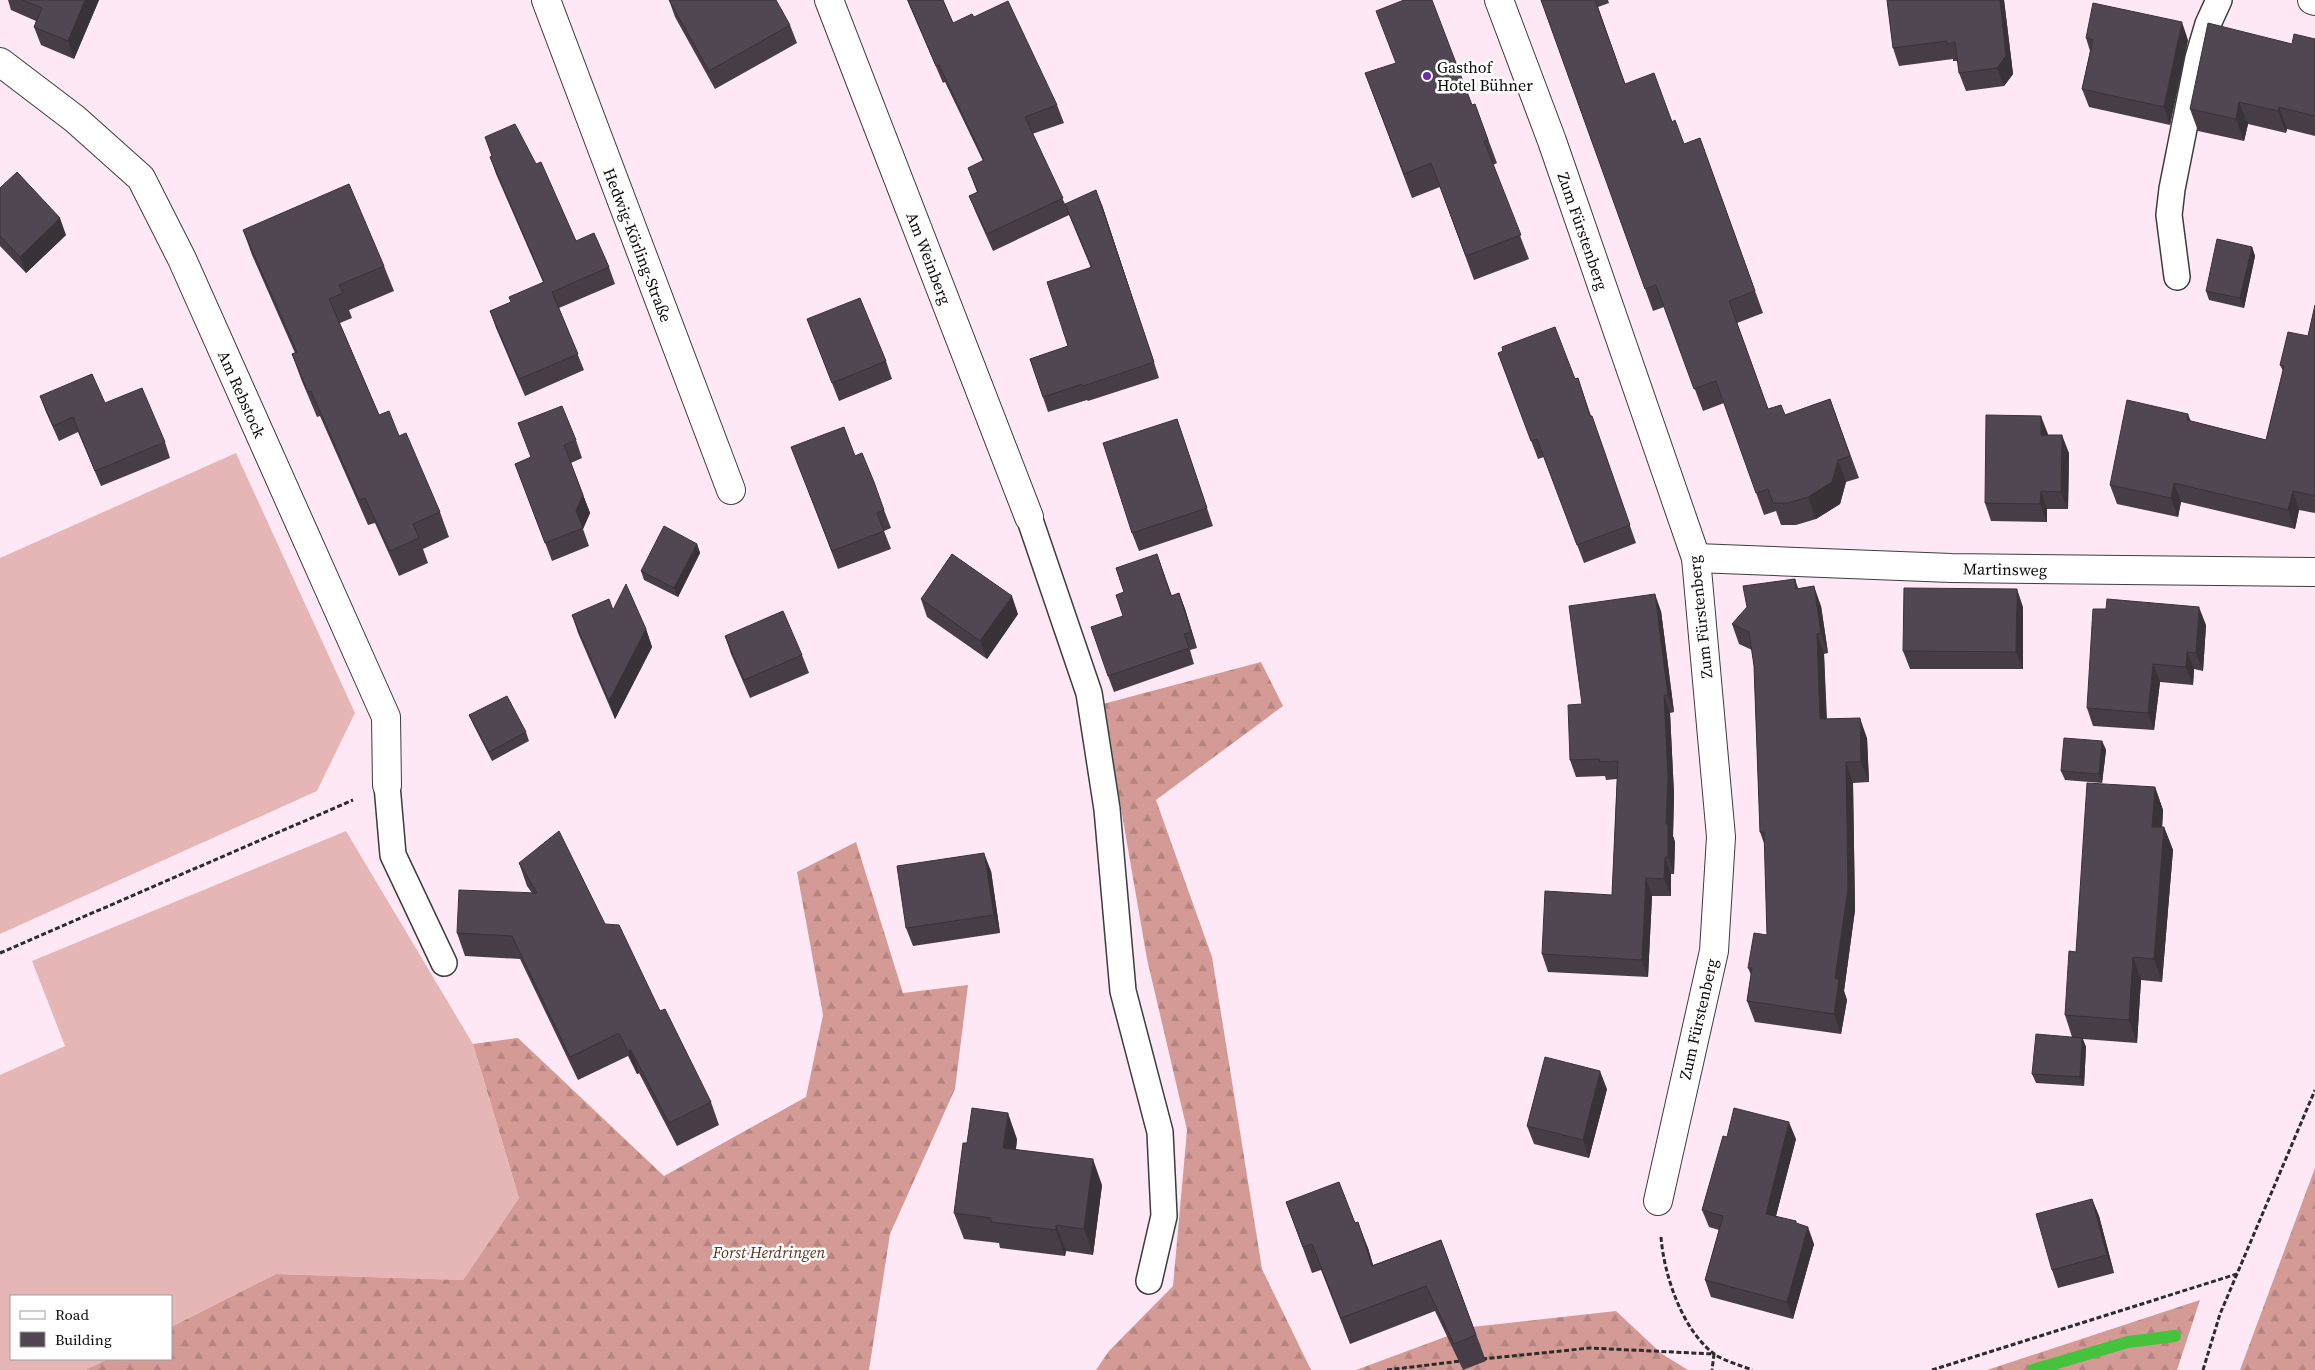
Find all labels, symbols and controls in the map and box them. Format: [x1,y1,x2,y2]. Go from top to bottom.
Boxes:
place label: Gasthof Hotel Bühner [1437,56,1533,96]
marker: Gasthof Hotel Bühner [1421,70,1433,82]
street label: Hedwig-Körling-Straße [598,165,678,325]
street label: Zum Fürstenberg [1553,169,1613,293]
street label: Am Weinberg [901,209,957,307]
street label: Am Rebstock [213,347,271,441]
street label: Zum Fürstenberg [1683,555,1717,679]
street label: Martinsweg [1963,557,2047,581]
street label: Zum Fürstenberg [1673,956,1723,1082]
park label: Forst Herdringen [712,1241,825,1263]
legend [10,1295,172,1360]
text: Road [55,1304,89,1325]
text: Building [55,1329,112,1350]

